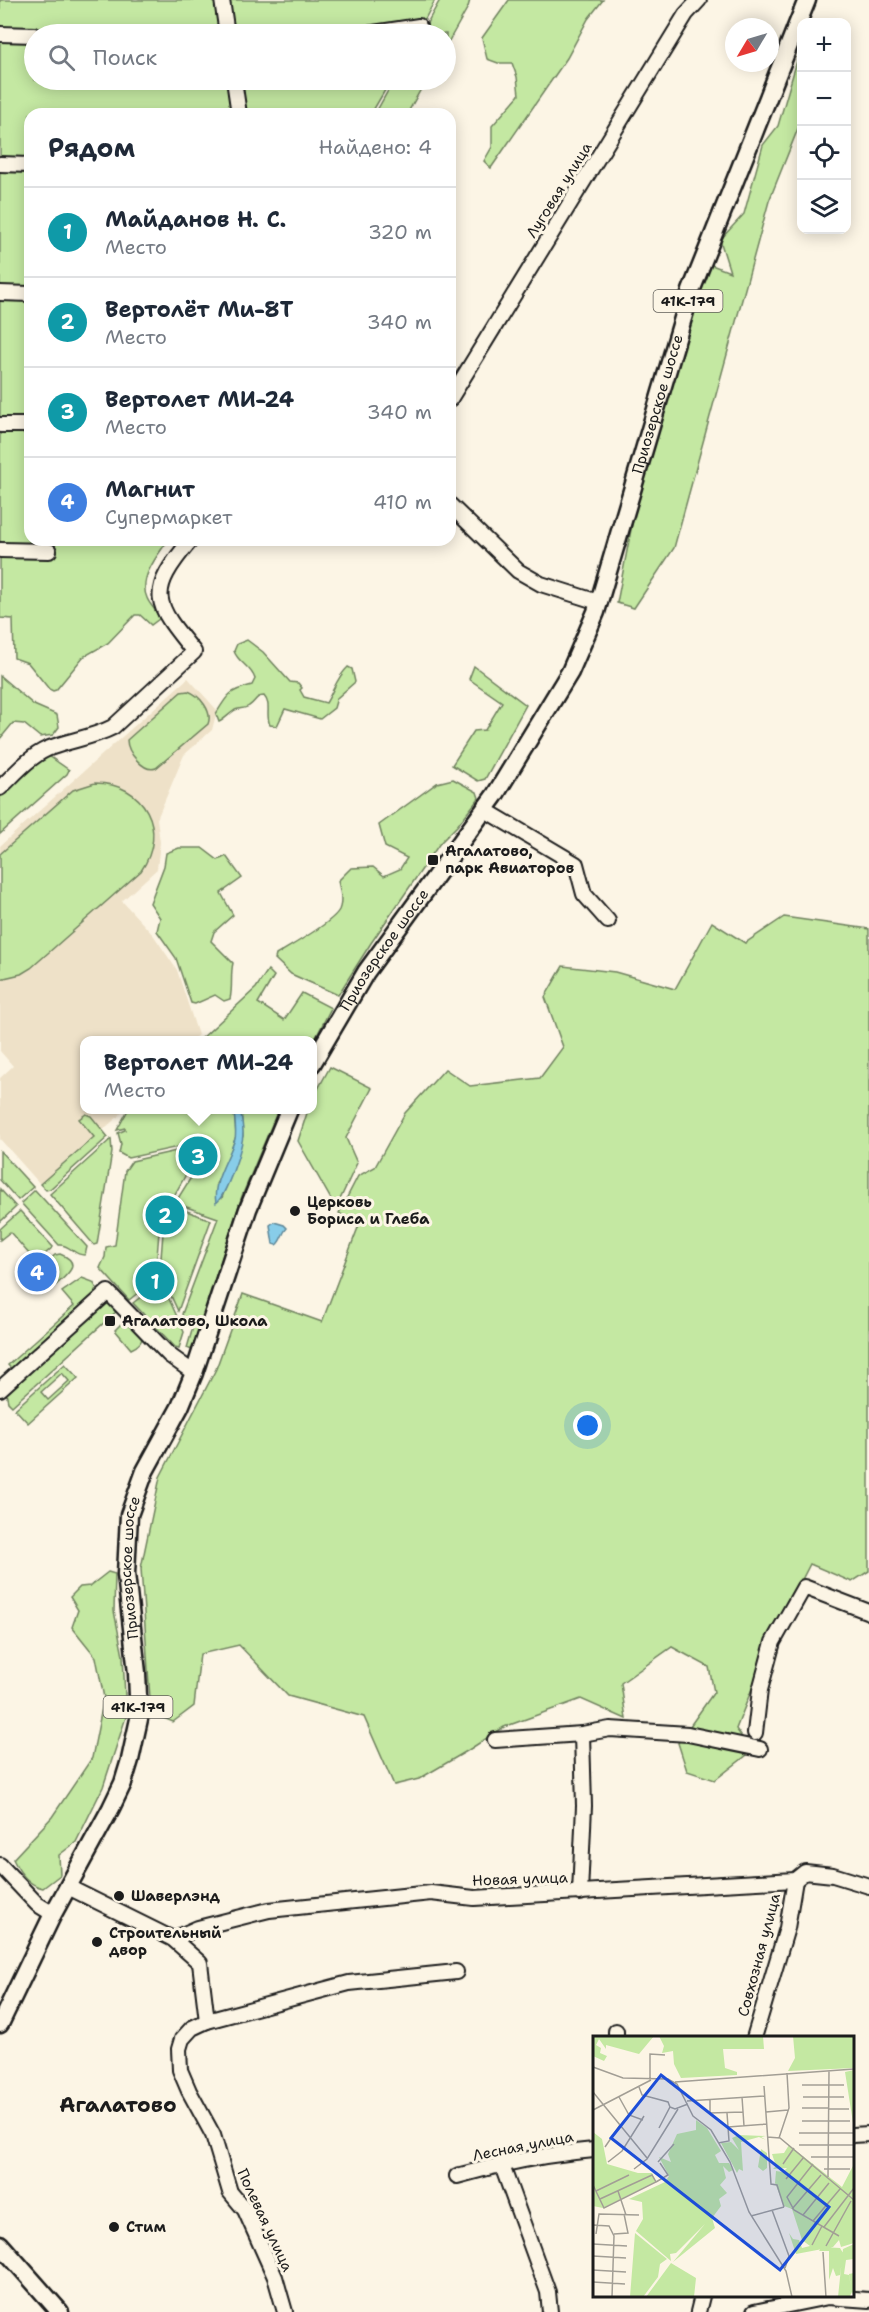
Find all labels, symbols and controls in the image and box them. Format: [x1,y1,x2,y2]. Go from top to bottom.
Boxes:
north arrow [725,18,779,72]
map controls [797,18,851,234]
button: + [797,18,851,72]
search box [24,24,456,90]
icon: search [45,41,78,74]
text: Поиск [93,43,157,72]
button: − [797,72,851,126]
button: locate [797,126,851,180]
text: Рядом [48,130,135,165]
text: Найдено: 4 [319,134,432,160]
street label: Луговая улица [522,138,597,242]
button: layers [797,180,851,234]
text: Майданов Н. С. [105,205,286,234]
text: 1 [63,219,72,245]
text: 320 m [368,219,432,245]
text: Место [105,234,167,260]
road number: 41К-179 [654,290,722,312]
text: Вертолёт Ми-8Т [105,295,293,324]
text: 2 [61,309,75,335]
text: 340 m [367,309,432,335]
text: Место [105,324,167,350]
street label: Приозерское шоссе [627,332,688,476]
text: Вертолет МИ-24 [105,385,294,414]
text: 3 [61,399,75,425]
text: 340 m [367,399,432,425]
text: Место [105,414,167,440]
text: Магнит [105,475,195,504]
text: 4 [61,489,75,515]
text: 410 m [373,489,432,515]
text: Супермаркет [105,504,232,530]
place label: Агалатово, парк Авиаторов [445,841,574,878]
marker: Агалатово, парк Авиаторов [426,853,440,867]
street label: Приозерское шоссе [335,885,433,1015]
popup [80,1036,317,1114]
text: Вертолет МИ-24 [104,1048,293,1077]
text: Место [104,1077,166,1103]
pin: 3 [178,1134,218,1178]
pin: 2 [146,1192,184,1238]
place label: Церковь Бориса и Глеба [307,1192,430,1229]
marker: Церковь Бориса и Глеба [288,1204,302,1218]
pin: 4 [18,1250,57,1294]
pin: 1 [136,1258,174,1304]
place label: Агалатово, Школа [122,1311,268,1331]
marker: Агалатово, Школа [103,1314,117,1328]
your location [573,1411,602,1440]
street label: Приозерское шоссе [116,1493,145,1640]
road number: 41К-179 [104,1696,172,1718]
street label: Новая улица [472,1867,569,1891]
place label: Шаверлэнд [131,1886,221,1906]
marker: Шаверлэнд [112,1889,126,1903]
street label: Совхозная улица [733,1891,785,2019]
place label: Строительный двор [109,1923,222,1960]
marker: Строительный двор [90,1935,104,1949]
inset map [593,2036,854,2297]
district label: Агалатово [59,2091,177,2119]
street label: Лесная улица [471,2126,576,2166]
street label: Полевая улица [232,2165,298,2275]
place label: Стим [126,2217,167,2237]
marker: Стим [107,2220,121,2234]

